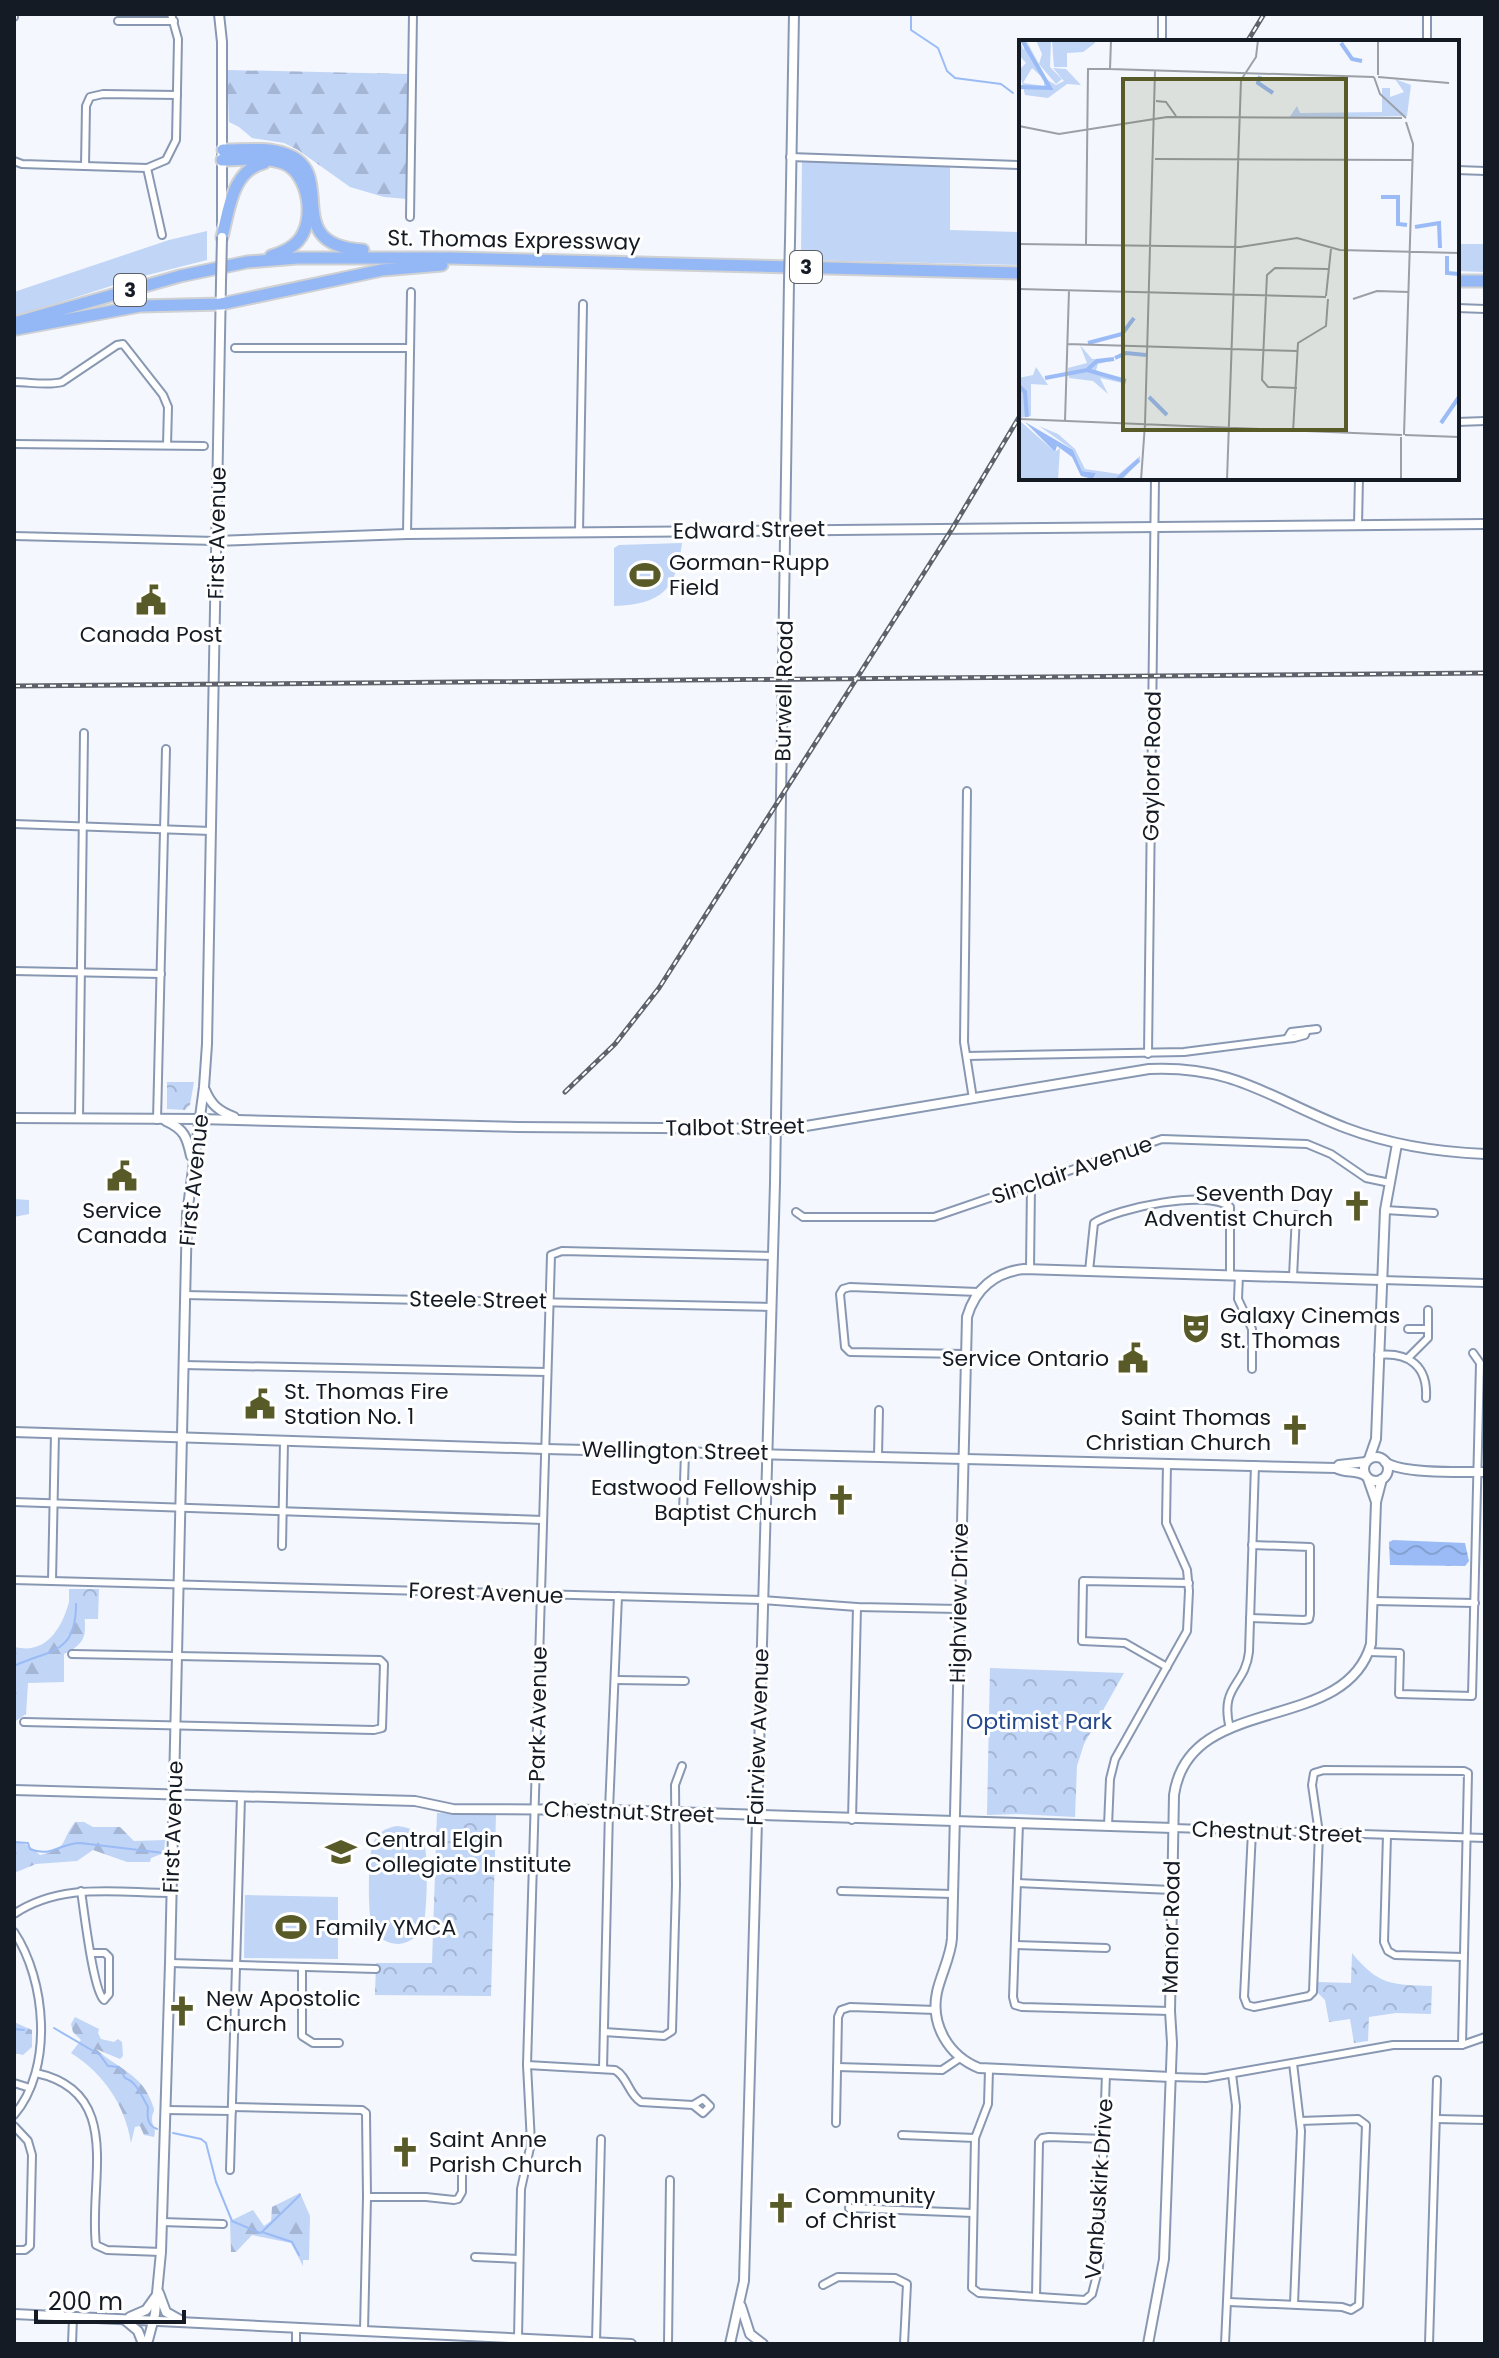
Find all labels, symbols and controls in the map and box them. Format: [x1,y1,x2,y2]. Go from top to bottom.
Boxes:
inset map [1019,40,1459,480]
street label: St. Thomas Expressway [387,222,641,258]
road number: 3 [790,251,822,283]
road number: 3 [114,274,146,306]
street label: First Avenue [200,466,234,600]
street label: Edward Street [673,513,825,547]
place label: Gorman-Rupp Field [669,547,829,603]
sports icon: Gorman-Rupp Field [628,558,662,592]
public building icon: Canada Post [134,583,168,617]
place label: Canada Post [80,619,222,650]
street label: Burwell Road [767,620,801,762]
street label: Gaylord Road [1135,691,1169,841]
street label: Talbot Street [665,1110,805,1144]
street label: First Avenue [172,1112,216,1248]
street label: Sinclair Avenue [987,1128,1157,1212]
public building icon: Service Canada [105,1159,139,1193]
place label: Seventh Day Adventist Church [1144,1178,1334,1234]
church icon: Seventh Day Adventist Church [1340,1189,1374,1223]
place label: Service Canada [77,1195,167,1251]
street label: Steele Street [409,1283,547,1317]
place label: Galaxy Cinemas St. Thomas [1220,1300,1400,1356]
theatre icon: Galaxy Cinemas St. Thomas [1179,1311,1213,1345]
public building icon: Service Ontario [1116,1341,1150,1375]
place label: Service Ontario [942,1343,1109,1374]
place label: St. Thomas Fire Station No. 1 [284,1376,449,1432]
public building icon: St. Thomas Fire Station No. 1 [243,1387,277,1421]
place label: Saint Thomas Christian Church [1086,1402,1271,1458]
church icon: Saint Thomas Christian Church [1278,1413,1312,1447]
street label: Wellington Street [581,1434,769,1468]
place label: Eastwood Fellowship Baptist Church [591,1472,817,1528]
church icon: Eastwood Fellowship Baptist Church [824,1483,858,1517]
street label: Highview Drive [942,1523,976,1683]
street label: Forest Avenue [408,1575,564,1611]
street label: Park Avenue [521,1646,555,1782]
street label: Fairview Avenue [739,1648,777,1826]
park label: Optimist Park [966,1706,1113,1737]
street label: First Avenue [155,1760,191,1894]
street label: Chestnut Street [543,1794,715,1830]
street label: Chestnut Street [1191,1814,1363,1850]
place label: Central Elgin Collegiate Institute [365,1824,571,1880]
school or university icon: Central Elgin Collegiate Institute [324,1835,358,1869]
street label: Manor Road [1154,1860,1188,1994]
sports icon: Family YMCA [274,1910,308,1944]
place label: Family YMCA [315,1912,456,1943]
place label: New Apostolic Church [206,1983,361,2039]
church icon: New Apostolic Church [165,1994,199,2028]
street label: Vanbuskirk Drive [1077,2097,1121,2281]
place label: Saint Anne Parish Church [429,2124,582,2180]
church icon: Saint Anne Parish Church [388,2135,422,2169]
place label: Community of Christ [805,2180,936,2236]
church icon: Community of Christ [764,2191,798,2225]
scale bar [36,2274,184,2324]
text: 200 m [48,2285,123,2318]

